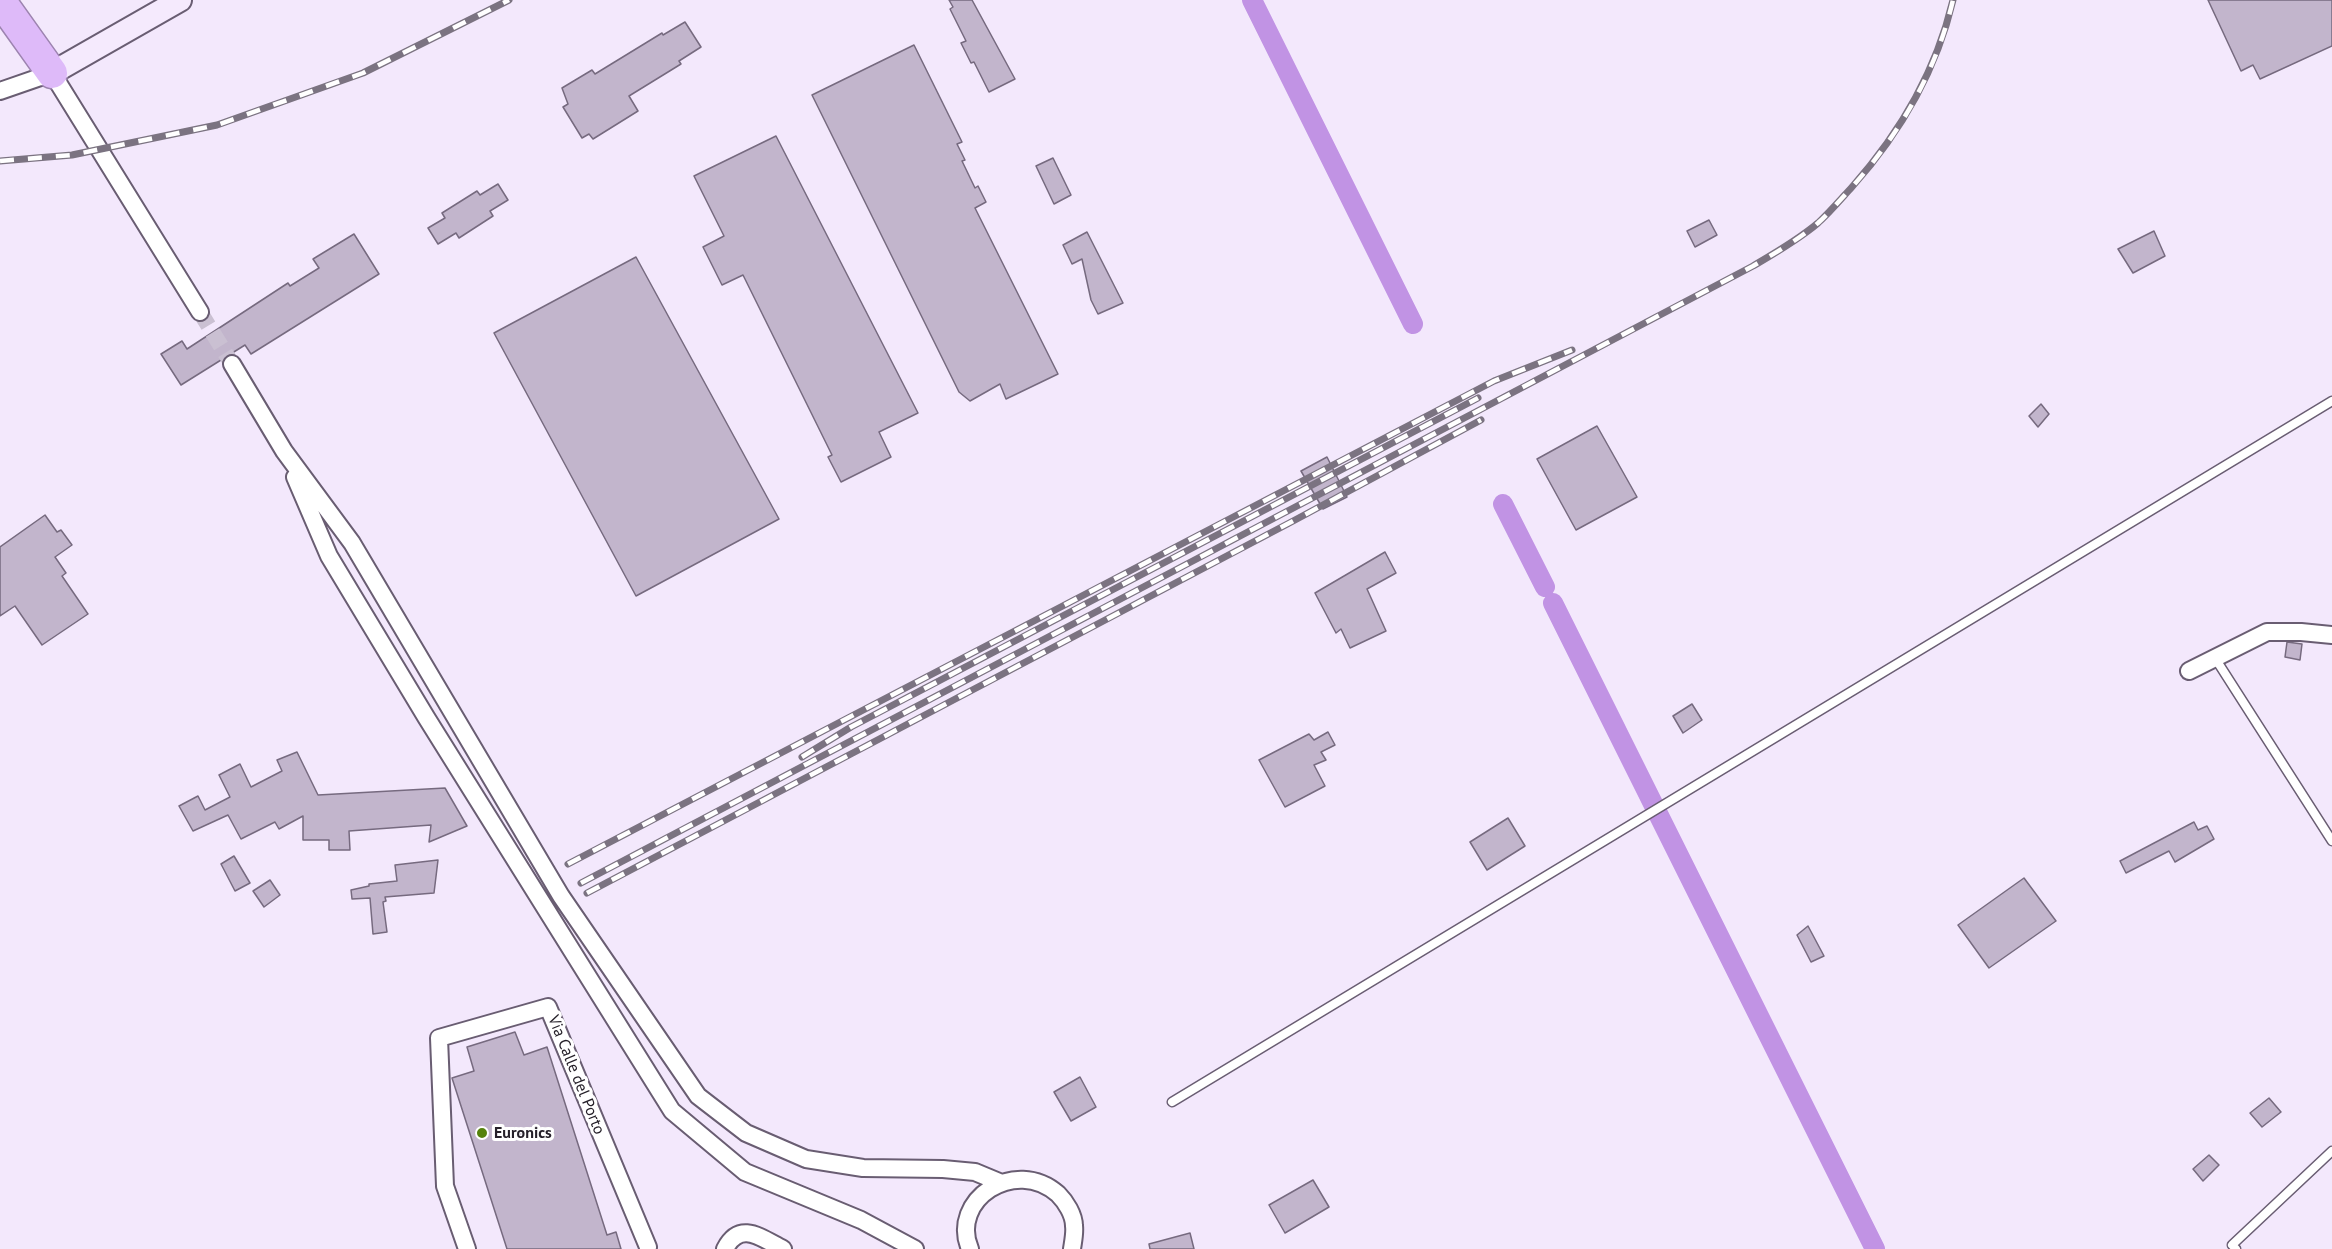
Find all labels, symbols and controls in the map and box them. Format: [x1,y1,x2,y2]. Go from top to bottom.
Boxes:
street label: Via Calle del Porto [543,1013,609,1137]
place label: Euronics [494,1123,552,1143]
marker: Euronics [475,1126,489,1140]

